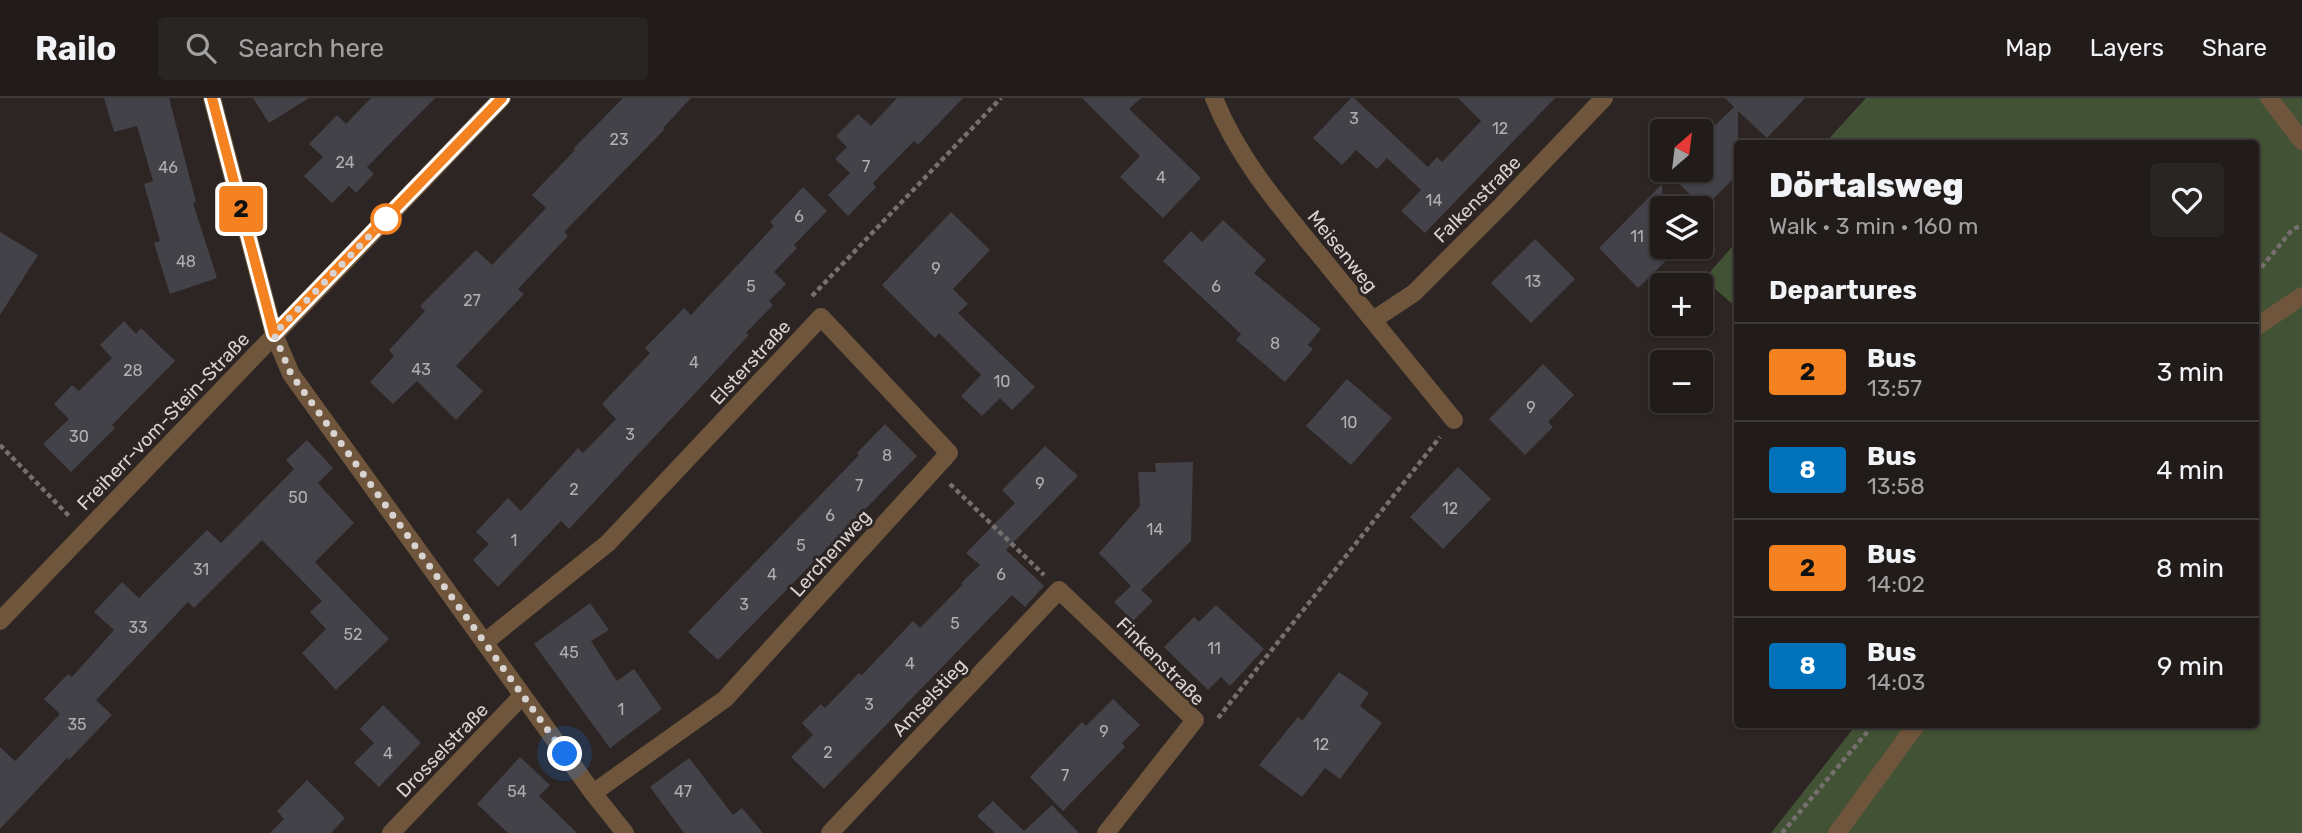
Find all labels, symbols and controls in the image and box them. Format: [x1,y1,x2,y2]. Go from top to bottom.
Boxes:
search box [158,17,648,80]
text: Railo [35,29,116,68]
icon: search [182,29,220,67]
text: Search here [238,33,384,64]
text: Map [2005,34,2052,62]
text: Layers [2090,34,2164,62]
text: Share [2202,34,2267,62]
house number: 3 [1349,109,1359,128]
house number: 12 [1492,119,1508,138]
north arrow [1650,119,1713,182]
map controls [1650,119,1713,413]
house number: 23 [609,130,629,149]
street label: Falkenstraße [1429,151,1526,248]
house number: 24 [335,153,355,172]
house number: 7 [862,157,870,176]
house number: 46 [158,158,178,177]
button: heart [2150,163,2224,237]
text: Dörtalsweg [1769,166,1964,205]
house number: 4 [1156,168,1166,187]
line badge: 2 [218,186,264,232]
house number: 14 [1426,191,1442,210]
text: 2 [233,195,249,223]
button: layers [1650,196,1713,259]
unlabelled marker [371,204,401,234]
street label: Meisenweg [1303,206,1383,297]
house number: 6 [794,207,804,226]
text: Walk · 3 min · 160 m [1769,212,1978,240]
house number: 11 [1630,227,1644,246]
house number: 48 [176,252,196,271]
house number: 9 [931,259,941,278]
house number: 13 [1525,272,1541,291]
button: + [1650,273,1713,336]
text: Departures [1769,275,1917,306]
house number: 5 [746,277,756,296]
house number: 6 [1211,277,1221,296]
house number: 27 [463,291,481,310]
street label: Elsterstraße [705,315,795,410]
street label: Freiherr-vom-Stein-Straße [72,328,254,515]
house number: 8 [1270,334,1280,353]
text: Bus [1867,343,1916,374]
button: − [1650,350,1713,413]
house number: 4 [689,353,699,372]
text: 3 min [2157,357,2224,388]
text: 2 [1800,358,1815,386]
house number: 43 [411,360,431,379]
house number: 28 [123,361,143,380]
house number: 10 [993,372,1011,391]
text: 13:57 [1867,374,1922,402]
house number: 9 [1526,398,1536,417]
house number: 10 [1340,413,1358,432]
house number: 3 [625,425,635,444]
house number: 30 [69,427,89,446]
text: Bus [1867,441,1916,472]
house number: 8 [882,446,892,465]
text: 4 min [2156,455,2224,486]
text: 8 [1799,456,1816,484]
text: 13:58 [1867,472,1925,500]
house number: 9 [1035,474,1045,493]
house number: 7 [855,476,863,495]
house number: 2 [569,480,579,499]
house number: 50 [288,488,308,507]
house number: 12 [1442,499,1458,518]
street label: Lerchenweg [785,505,875,602]
house number: 6 [825,506,835,525]
house number: 14 [1147,520,1163,539]
house number: 1 [511,531,517,550]
house number: 5 [796,536,806,555]
text: Bus [1867,539,1916,570]
text: 8 min [2156,553,2224,584]
text: 2 [1800,554,1815,582]
house number: 31 [193,560,209,579]
house number: 4 [767,565,777,584]
house number: 6 [996,565,1006,584]
text: 14:02 [1867,570,1925,598]
house number: 3 [739,595,749,614]
street label: Finkenstraße [1112,612,1210,710]
house number: 5 [950,614,960,633]
house number: 33 [128,618,148,637]
house number: 52 [344,625,362,644]
text: Bus [1867,637,1916,668]
house number: 11 [1207,639,1221,658]
house number: 45 [559,643,579,662]
text: 9 min [2157,651,2224,682]
text: 8 [1799,652,1816,680]
street label: Amselstieg [887,654,971,741]
house number: 4 [905,654,915,673]
text: 14:03 [1867,668,1925,696]
house number: 3 [864,695,874,714]
street label: Drosselstraße [392,698,493,802]
house number: 1 [618,700,624,719]
house number: 35 [67,715,87,734]
house number: 9 [1099,722,1109,741]
house number: 12 [1313,735,1329,754]
your location [547,736,582,771]
house number: 2 [823,743,833,762]
house number: 4 [383,744,393,763]
house number: 7 [1061,766,1069,785]
house number: 54 [507,782,527,801]
house number: 47 [674,782,692,801]

